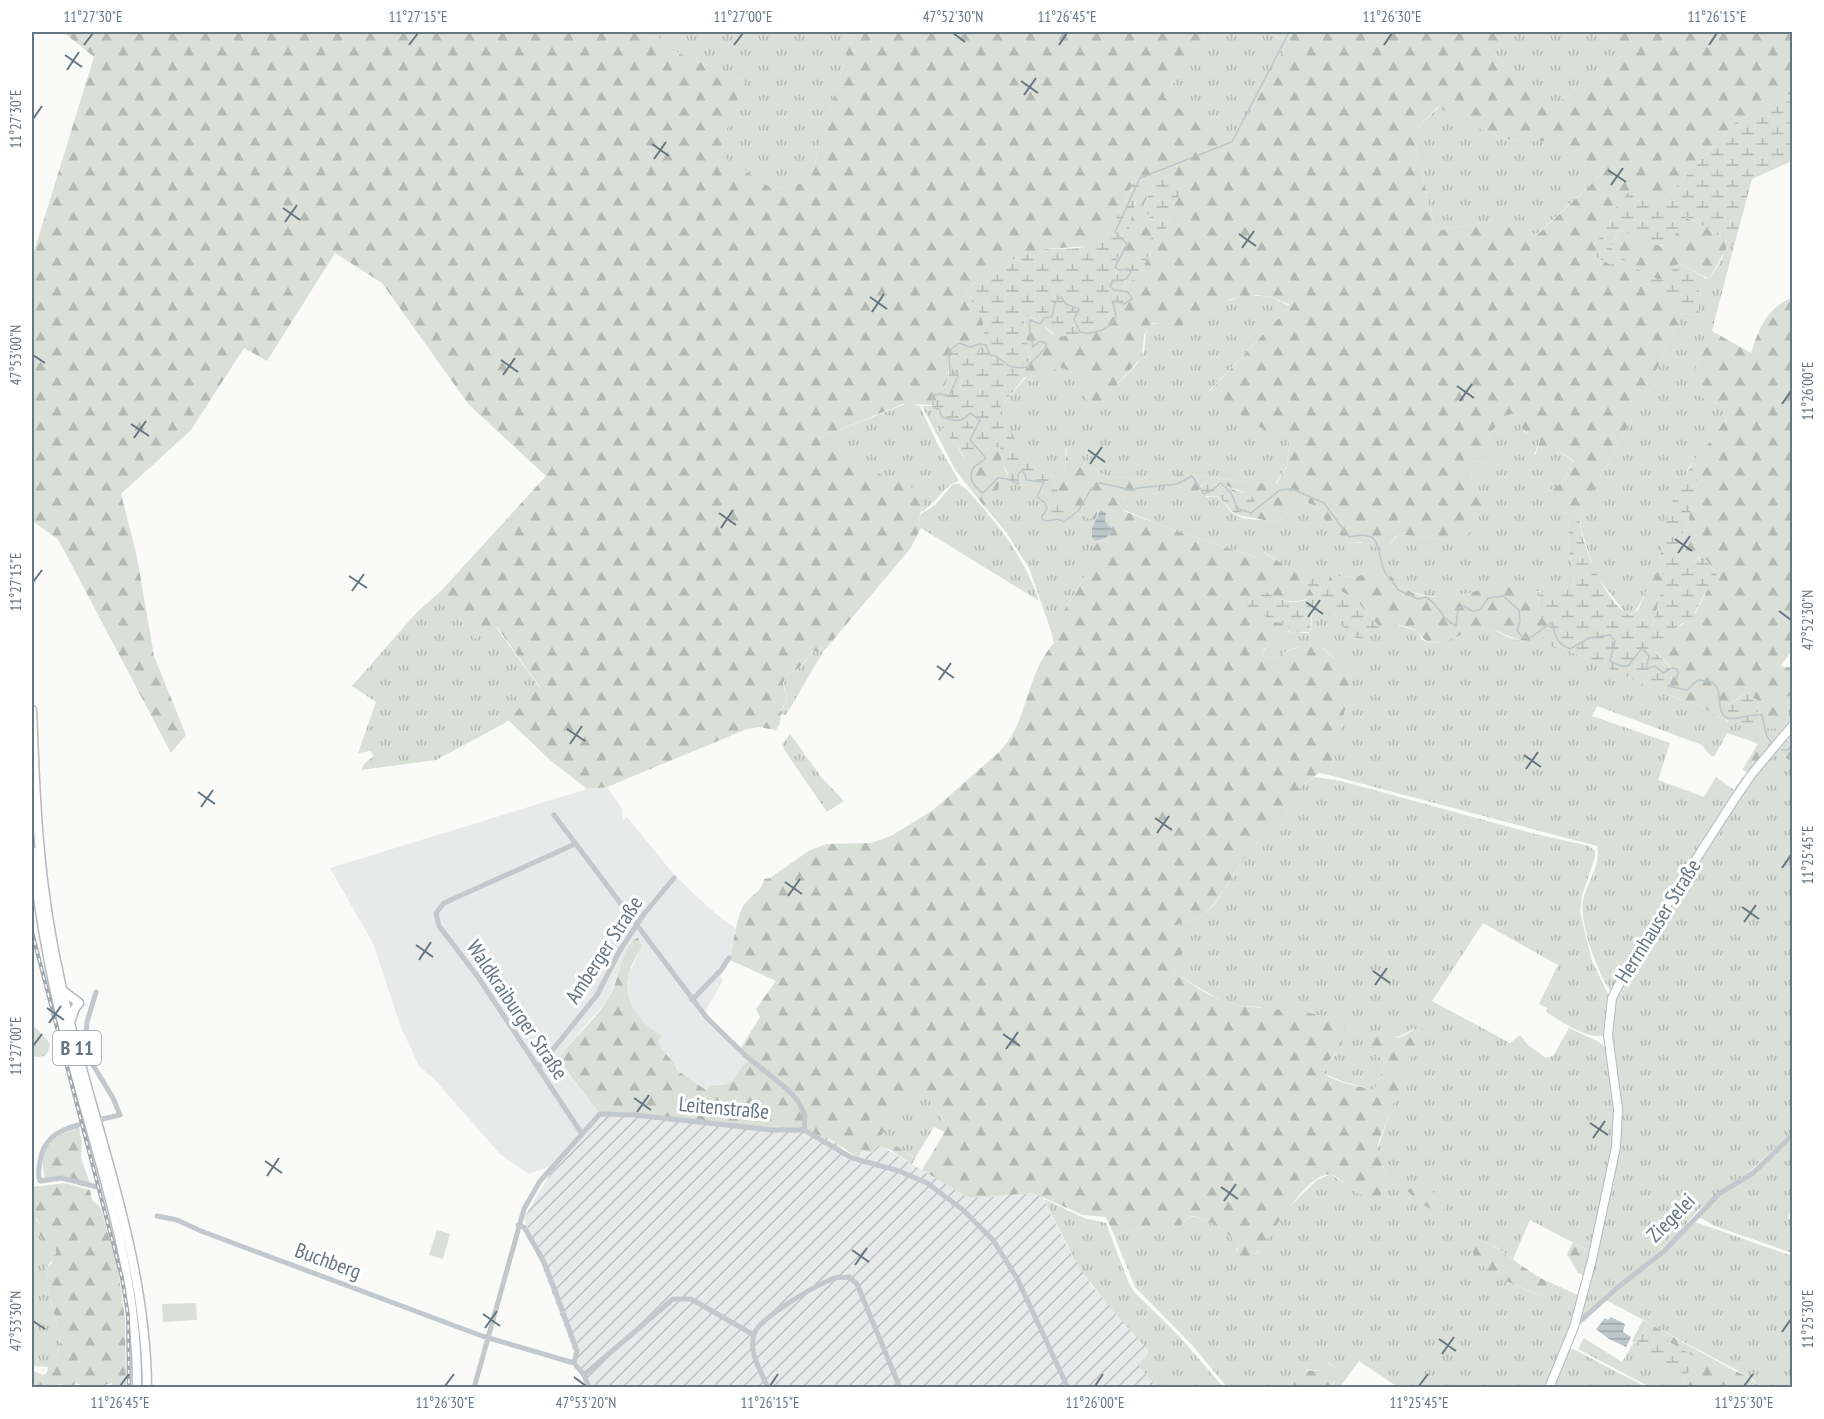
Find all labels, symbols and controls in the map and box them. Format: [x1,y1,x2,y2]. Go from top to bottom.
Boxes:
text: 11°27'30"E [63,7,123,26]
text: 11°27'15"E [388,7,448,26]
text: 11°27'00"E [713,7,773,26]
text: 47°52'30"N [923,7,983,26]
text: 11°26'45"E [1037,7,1097,26]
text: 11°26'30"E [1362,7,1422,26]
text: 11°26'15"E [1687,7,1747,26]
text: 11°27'30"E [6,89,25,149]
text: 47°53'00"N [6,325,25,385]
text: 11°26'00"E [1798,361,1817,421]
text: 11°27'15"E [6,552,25,612]
text: 47°52'30"N [1798,590,1817,650]
text: 11°25'45"E [1798,825,1817,885]
street label: Herrnhauser Straße [1609,854,1706,988]
street label: Amberger Straße [559,891,648,1009]
street label: Waldkraiburger Straße [461,935,574,1085]
text: 11°27'00"E [6,1016,25,1076]
road number: B 11 [53,1031,101,1065]
street label: Leitenstraße [678,1090,770,1125]
street label: Ziegelei [1641,1188,1701,1248]
street label: Buchberg [291,1236,365,1285]
text: 11°25'30"E [1798,1289,1817,1349]
text: 47°53'30"N [6,1291,25,1351]
text: 11°26'45"E [90,1393,150,1412]
text: 11°26'30"E [415,1393,475,1412]
text: 47°53'20"N [556,1393,616,1412]
text: 11°26'15"E [740,1393,800,1412]
text: 11°26'00"E [1065,1393,1125,1412]
text: 11°25'45"E [1389,1393,1449,1412]
text: 11°25'30"E [1714,1393,1774,1412]

